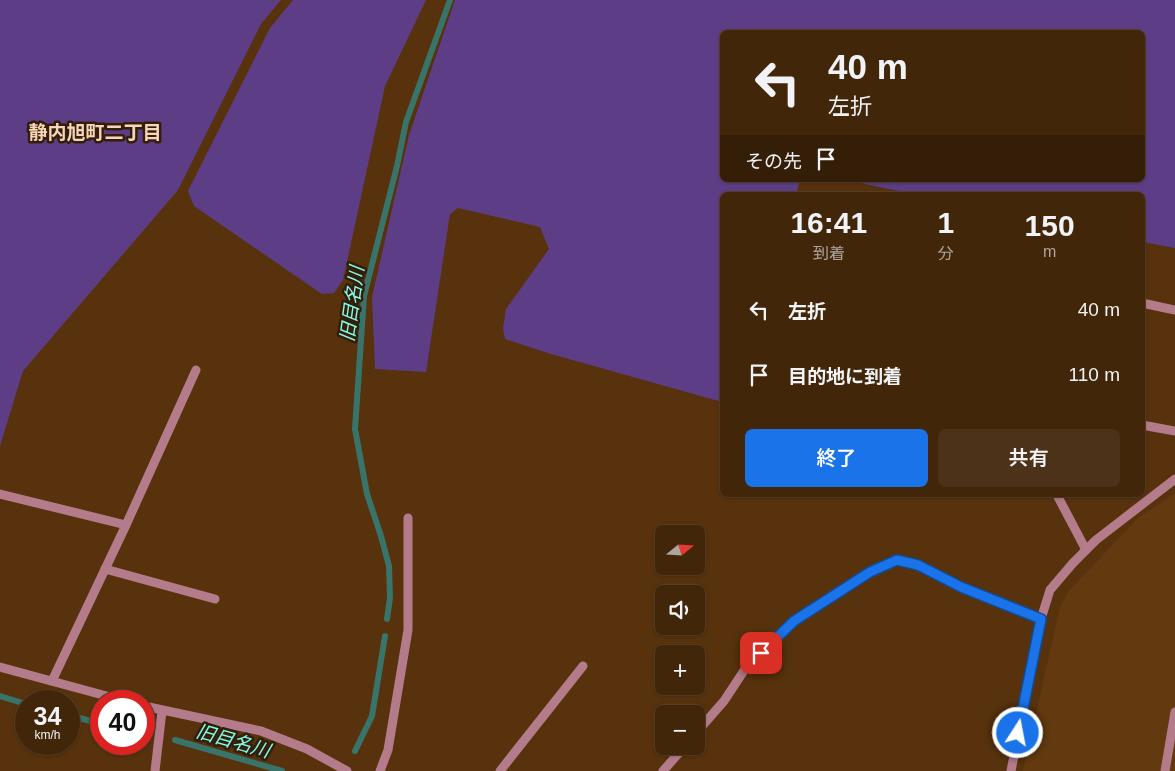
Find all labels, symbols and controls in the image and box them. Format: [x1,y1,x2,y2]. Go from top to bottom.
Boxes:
text: 40 m [828,47,908,86]
icon: left [745,50,810,115]
text: 左折 [828,94,872,119]
district label: 静内旭町二丁目 [28,122,162,143]
icon: arrive [812,145,840,173]
text: その先 [745,151,802,172]
text: 16:41 [790,206,867,239]
text: 1 [937,206,954,239]
text: 150 [1025,209,1075,242]
text: m [1043,243,1056,260]
text: 到着 [813,245,845,262]
text: 分 [938,245,954,262]
water label: 旧目名川 [336,263,368,343]
icon: left [745,296,773,324]
text: 40 m [1078,299,1120,320]
text: 左折 [788,301,826,322]
icon: arrive [745,361,773,389]
text: 110 m [1069,364,1120,385]
text: 目的地に到着 [788,366,902,387]
button: 終了 [745,429,928,487]
button: 共有 [938,429,1120,487]
north arrow [655,525,705,575]
map controls [655,525,705,755]
button: sound [655,585,705,635]
pin [740,632,782,674]
icon: arrive [747,639,775,667]
button: + [655,645,705,695]
speed limit sign: 40 [90,690,155,755]
text: 34 [34,702,61,730]
button: − [655,705,705,755]
position arrow [991,706,1043,758]
water label: 旧目名川 [194,720,274,762]
text: km/h [34,728,61,742]

